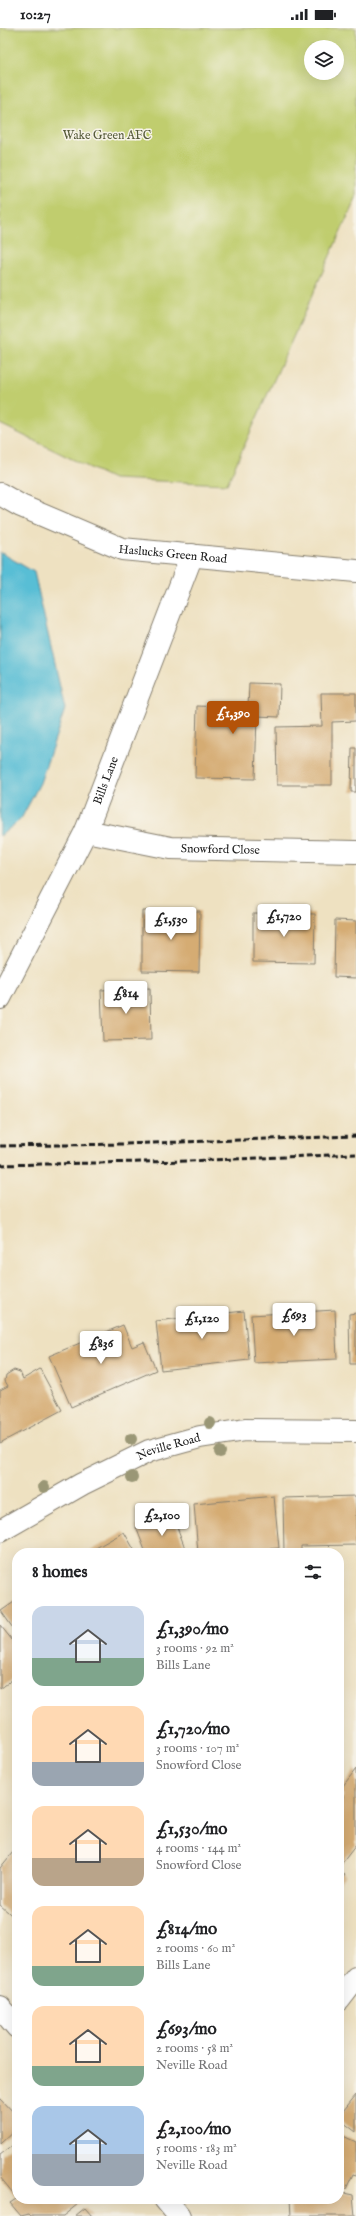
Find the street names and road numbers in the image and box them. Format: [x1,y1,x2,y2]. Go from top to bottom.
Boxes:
street label: Haslucks Green Road [118,541,228,566]
street label: Bills Lane [89,754,122,807]
street label: Snowford Close [181,841,260,857]
street label: Neville Road [134,1430,202,1464]

